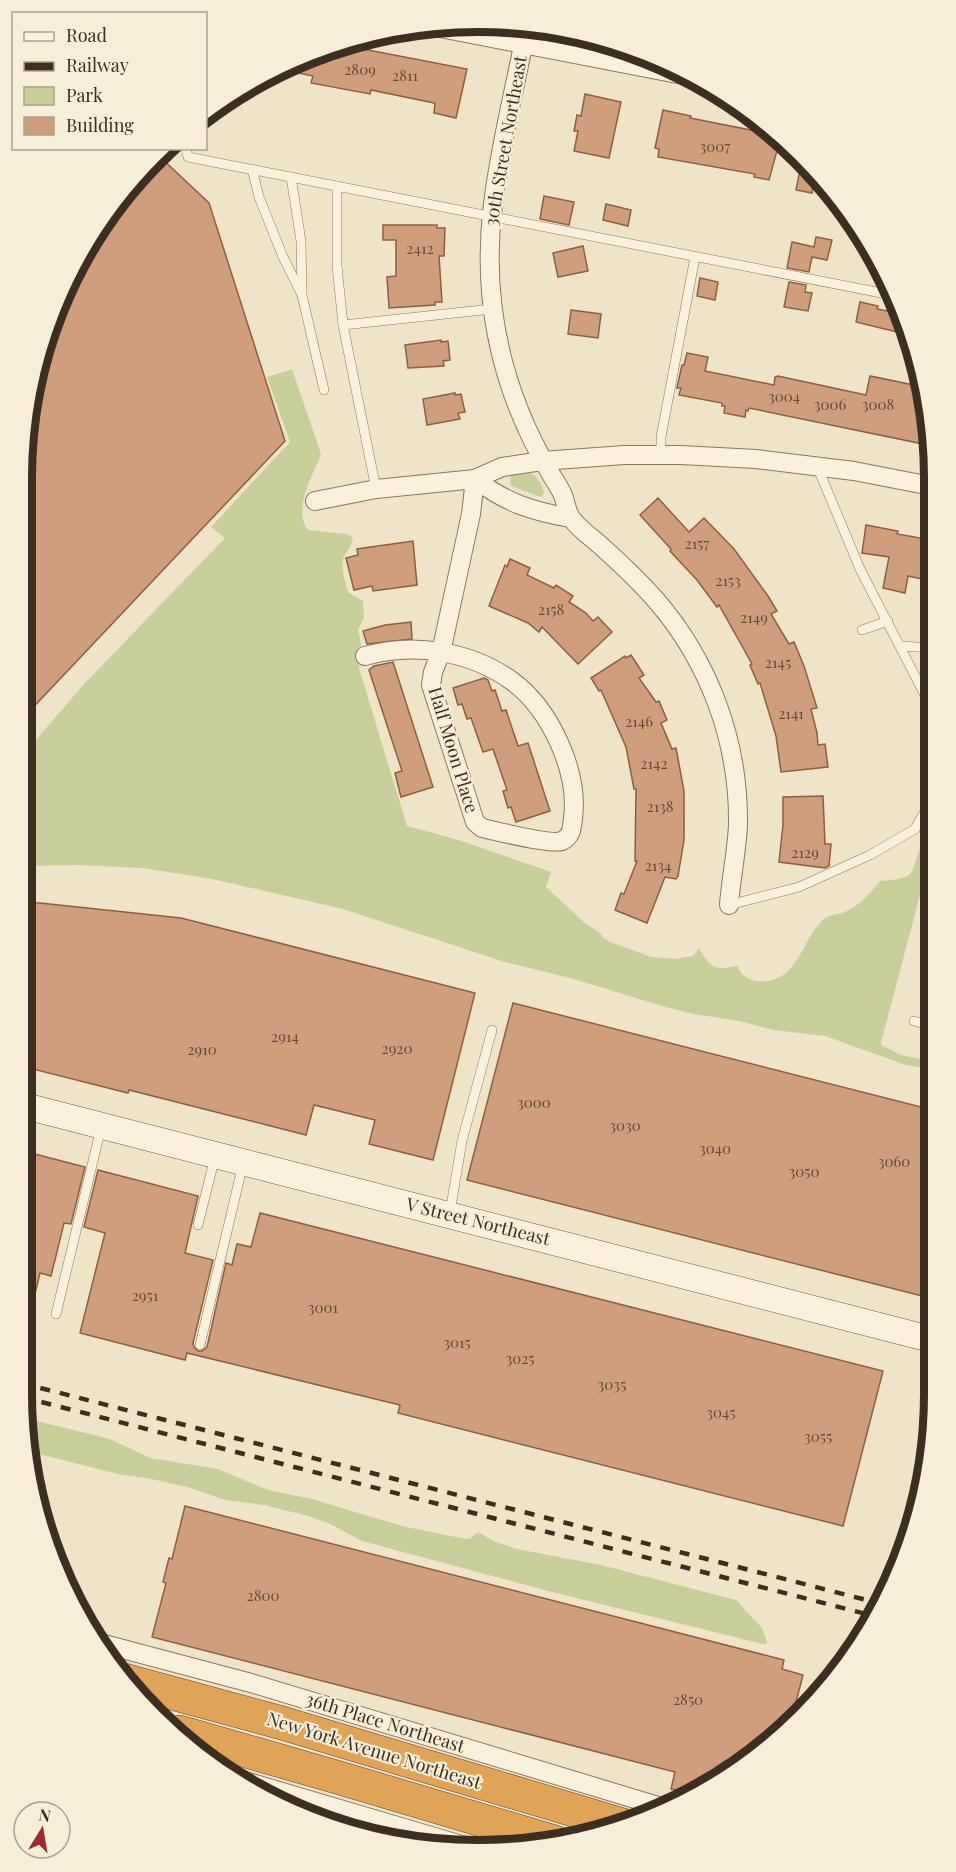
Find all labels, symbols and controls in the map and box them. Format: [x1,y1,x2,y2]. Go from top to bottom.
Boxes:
legend [12,12,207,150]
text: Road [66,23,107,47]
text: Railway [66,53,129,77]
street label: 30th Street Northeast [478,53,532,228]
house number: 2809 [344,59,376,79]
house number: 2811 [392,65,418,85]
text: Park [66,83,103,107]
text: Building [66,113,134,137]
house number: 3007 [700,136,730,156]
house number: 2412 [406,238,434,258]
house number: 3004 [768,386,800,406]
house number: 3006 [814,394,846,414]
house number: 3008 [862,394,894,414]
house number: 2157 [685,533,709,553]
house number: 2153 [715,570,741,590]
house number: 2158 [538,599,564,619]
house number: 2149 [740,607,768,627]
house number: 2145 [765,652,791,672]
street label: Half Moon Place [423,684,485,816]
house number: 2141 [778,703,804,723]
house number: 2146 [625,711,653,731]
house number: 2142 [640,753,668,773]
house number: 2138 [646,796,674,816]
house number: 2129 [791,842,819,862]
house number: 2134 [645,855,671,875]
house number: 2914 [271,1026,299,1046]
house number: 2920 [381,1038,413,1058]
house number: 2910 [187,1039,217,1059]
house number: 3000 [517,1092,551,1112]
house number: 3030 [609,1115,641,1135]
house number: 3040 [699,1138,731,1158]
house number: 3060 [878,1151,910,1171]
house number: 3050 [789,1161,820,1181]
street label: V Street Northeast [403,1191,553,1251]
house number: 2951 [132,1285,159,1305]
house number: 3001 [308,1297,339,1317]
house number: 3015 [443,1332,471,1352]
house number: 3025 [505,1348,535,1368]
house number: 3035 [598,1374,626,1394]
house number: 3045 [706,1402,736,1422]
house number: 3055 [804,1426,832,1446]
house number: 2800 [247,1585,280,1605]
street label: 36th Place Northeast [303,1686,468,1758]
house number: 2850 [673,1689,703,1709]
street label: New York Avenue Northeast [264,1706,485,1794]
north arrow [12,1800,72,1860]
text: N [37,1803,53,1826]

